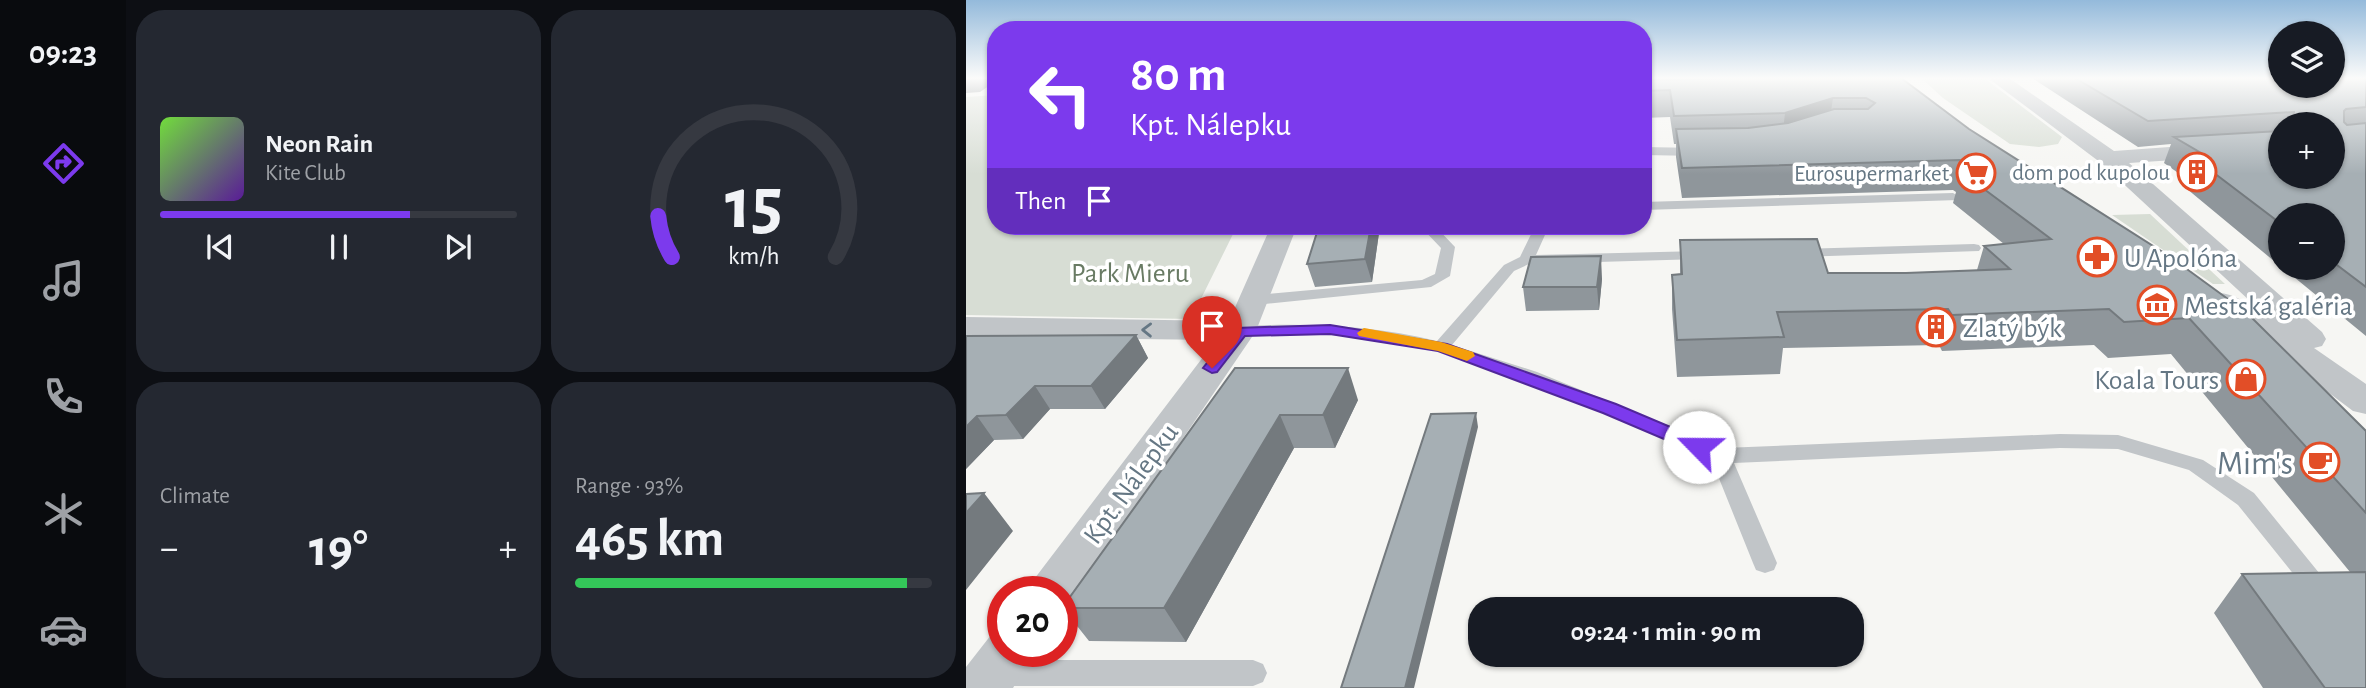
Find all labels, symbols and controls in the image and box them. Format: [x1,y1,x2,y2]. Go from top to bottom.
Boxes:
map controls [2268,21,2345,280]
button: layers [2268,21,2345,98]
text: 09:23 [29,37,97,69]
icon: left [1015,49,1106,140]
text: 80 m [1130,51,1227,100]
text: Kpt. Nálepku [1130,109,1291,141]
button: + [2268,112,2345,189]
text: Neon Rain [265,131,373,157]
icon: directions [39,139,88,188]
building icon: dom pod kupolou [2176,151,2218,193]
supermarket icon: Eurosupermarket [1955,152,1997,194]
text: Kite Club [265,162,346,185]
place label: dom pod kupolou [2012,162,2170,185]
place label: Eurosupermarket [1794,163,1950,186]
text: 15 [725,170,782,243]
icon: arrive [1080,182,1118,220]
text: Then [1015,188,1066,214]
button: − [2268,203,2345,280]
icon: previous [201,228,239,266]
icon: pause [320,228,358,266]
icon: next [439,228,477,266]
pharmacy icon: U Apolóna [2076,236,2118,278]
text: km/h [728,244,779,269]
place label: U Apolóna [2124,245,2238,273]
icon: music [39,256,88,305]
park label: Park Mieru [1071,260,1189,288]
museum icon: Mestská galéria [2136,284,2178,326]
place label: Mestská galéria [2184,293,2353,321]
pin [1182,296,1242,368]
building icon: Zlatý býk [1915,306,1957,348]
icon: arrive [1193,307,1231,345]
place label: Zlatý býk [1963,315,2062,343]
one-way arrow [1142,322,1152,338]
shop icon: Koala Tours [2225,358,2267,400]
place label: Koala Tours [2094,367,2219,395]
icon: phone [39,372,88,421]
position arrow [1662,410,1736,484]
street label: Kpt. Nálepku [1079,419,1184,549]
cafe icon: Mim's [2299,441,2341,483]
place label: Mim's [2217,448,2293,481]
text: Range · 93% [575,475,683,498]
text: Climate [160,485,230,508]
icon: climate [39,489,88,538]
text: 465 km [575,513,724,565]
text: 19° [309,523,368,575]
text: − [160,530,178,568]
text: + [499,530,517,568]
speed limit sign: 20 [987,576,1078,667]
icon: car [39,605,88,654]
text: 09:24 · 1 min · 90 m [1571,619,1761,645]

